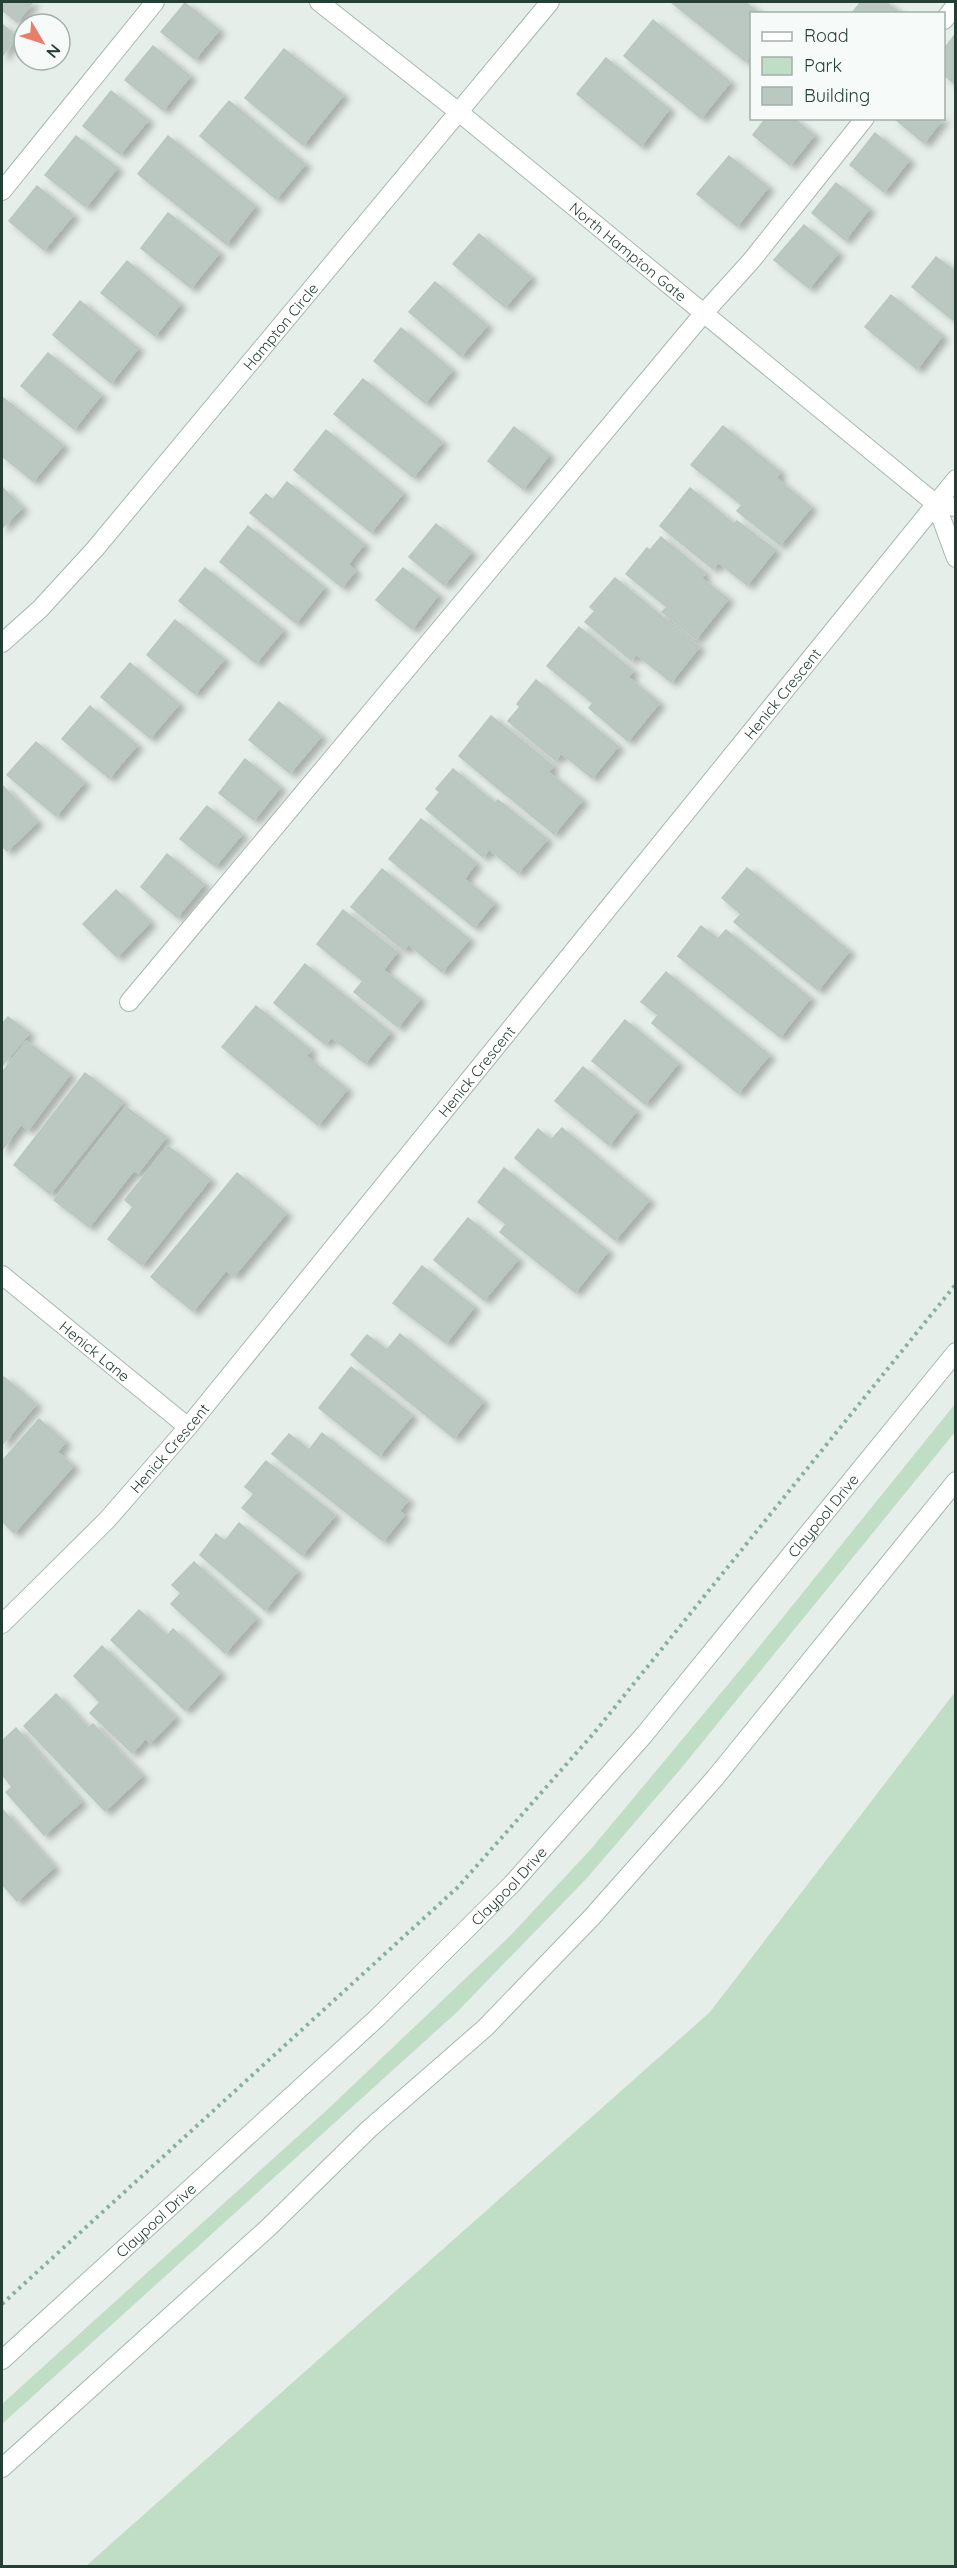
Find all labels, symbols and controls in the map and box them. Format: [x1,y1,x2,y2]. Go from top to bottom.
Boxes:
north arrow [12,12,72,72]
legend [750,12,945,120]
text: Road [804,24,849,47]
text: N [42,41,65,62]
text: Park [804,54,842,77]
text: Building [804,84,870,107]
street label: North Hampton Gate [566,198,691,305]
street label: Hampton Circle [239,279,322,374]
street label: Henick Crescent [740,644,825,743]
street label: Henick Crescent [434,1022,519,1121]
street label: Henick Lane [56,1317,134,1385]
street label: Henick Crescent [126,1399,213,1497]
street label: Claypool Drive [783,1470,862,1561]
street label: Claypool Drive [467,1842,550,1929]
street label: Claypool Drive [112,2179,200,2261]

